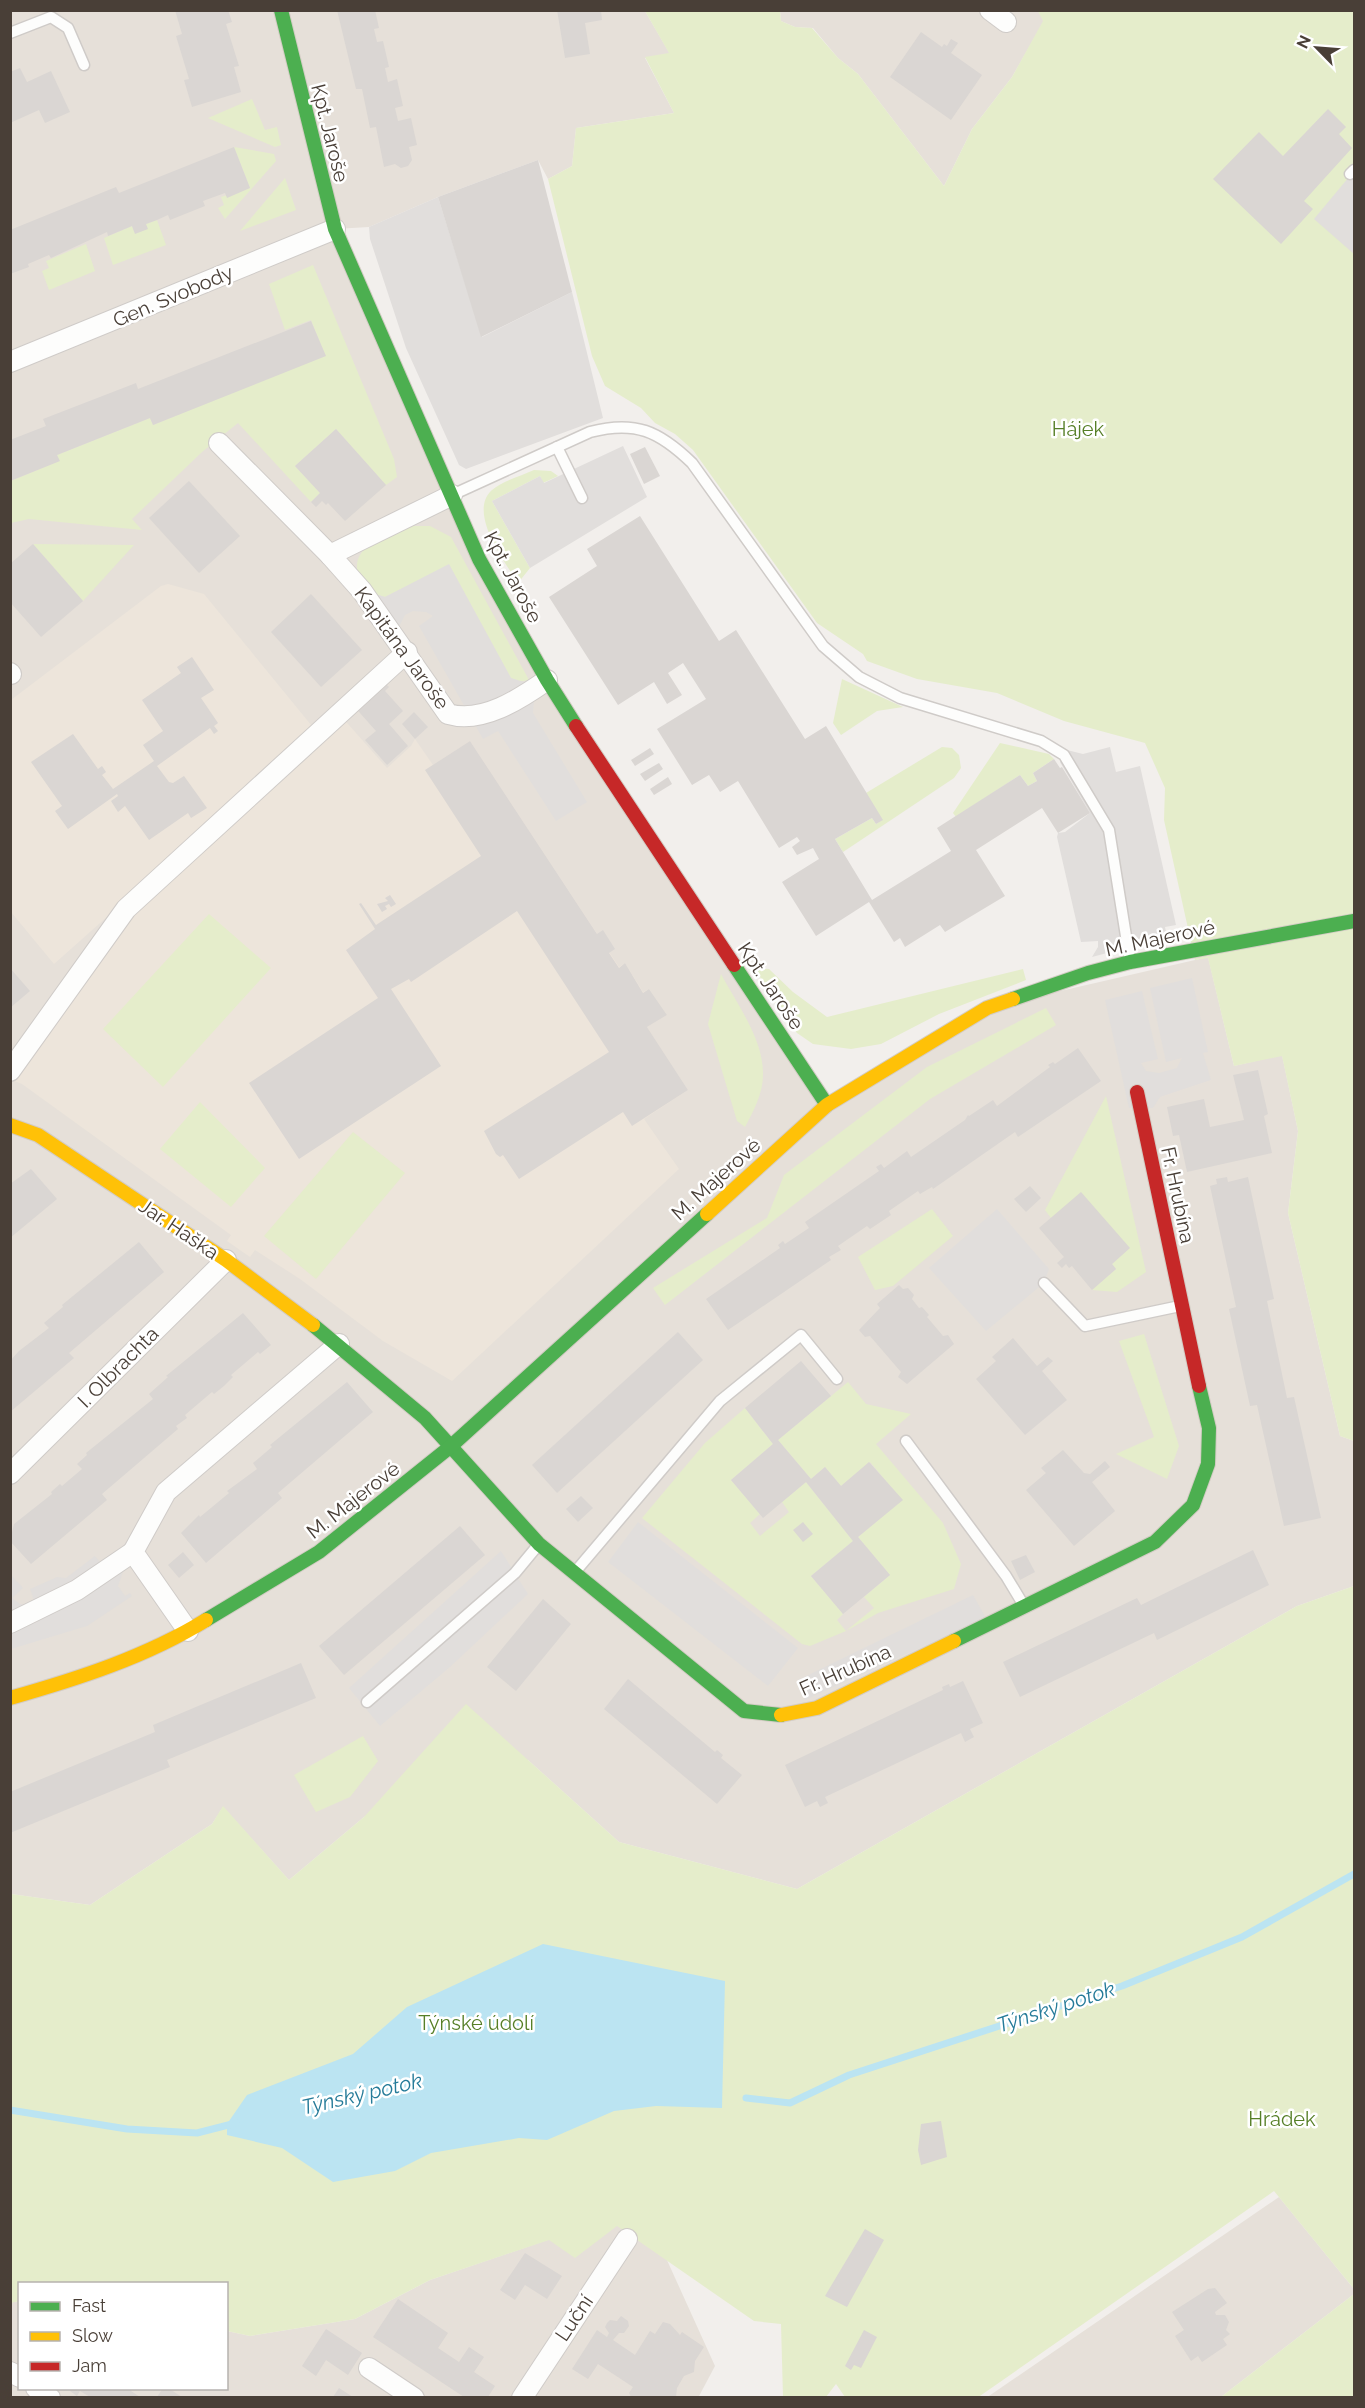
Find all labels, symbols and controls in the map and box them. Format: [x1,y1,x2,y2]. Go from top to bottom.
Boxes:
north arrow [1287,18,1347,78]
text: N [1293,32,1315,51]
street label: Kpt. Jaroše [306,81,354,185]
street label: Gen. Svobody [109,260,237,332]
park label: Hájek [1052,417,1105,441]
street label: Kpt. Jaroše [479,527,547,627]
street label: Kapitána Jaroše [350,582,455,714]
street label: M. Majerové [1103,915,1217,961]
street label: Kpt. Jaroše [733,938,809,1035]
street label: M. Majerové [667,1133,766,1225]
street label: Fr. Hrubína [1156,1145,1200,1245]
street label: Jar. Haška [135,1194,223,1264]
street label: I. Olbrachta [73,1322,163,1412]
street label: M. Majerové [302,1456,404,1544]
street label: Fr. Hrubína [795,1639,895,1701]
water label: Týnský potok [994,1976,1118,2037]
park label: Týnské údolí [418,2011,534,2035]
water label: Týnský potok [299,2068,425,2120]
park label: Hrádek [1248,2107,1316,2131]
legend [18,2282,228,2390]
street label: Luční [550,2290,598,2346]
text: Fast [72,2295,106,2316]
text: Slow [72,2325,113,2346]
text: Jam [72,2355,107,2376]

